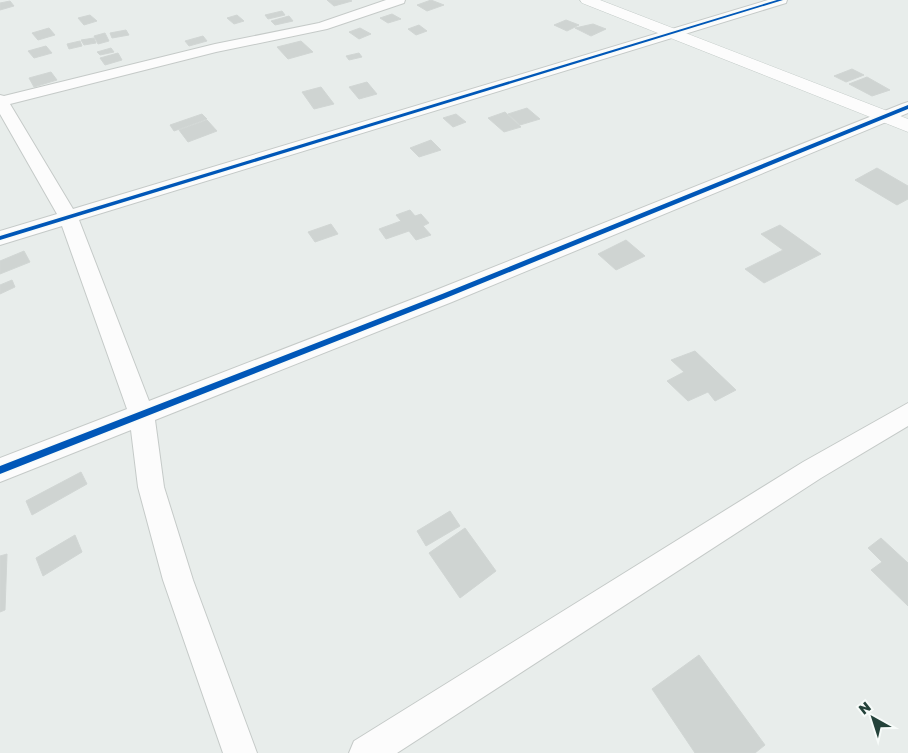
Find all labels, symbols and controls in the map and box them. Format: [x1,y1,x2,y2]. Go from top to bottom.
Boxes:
north arrow [848,693,898,743]
text: N [855,698,874,717]

